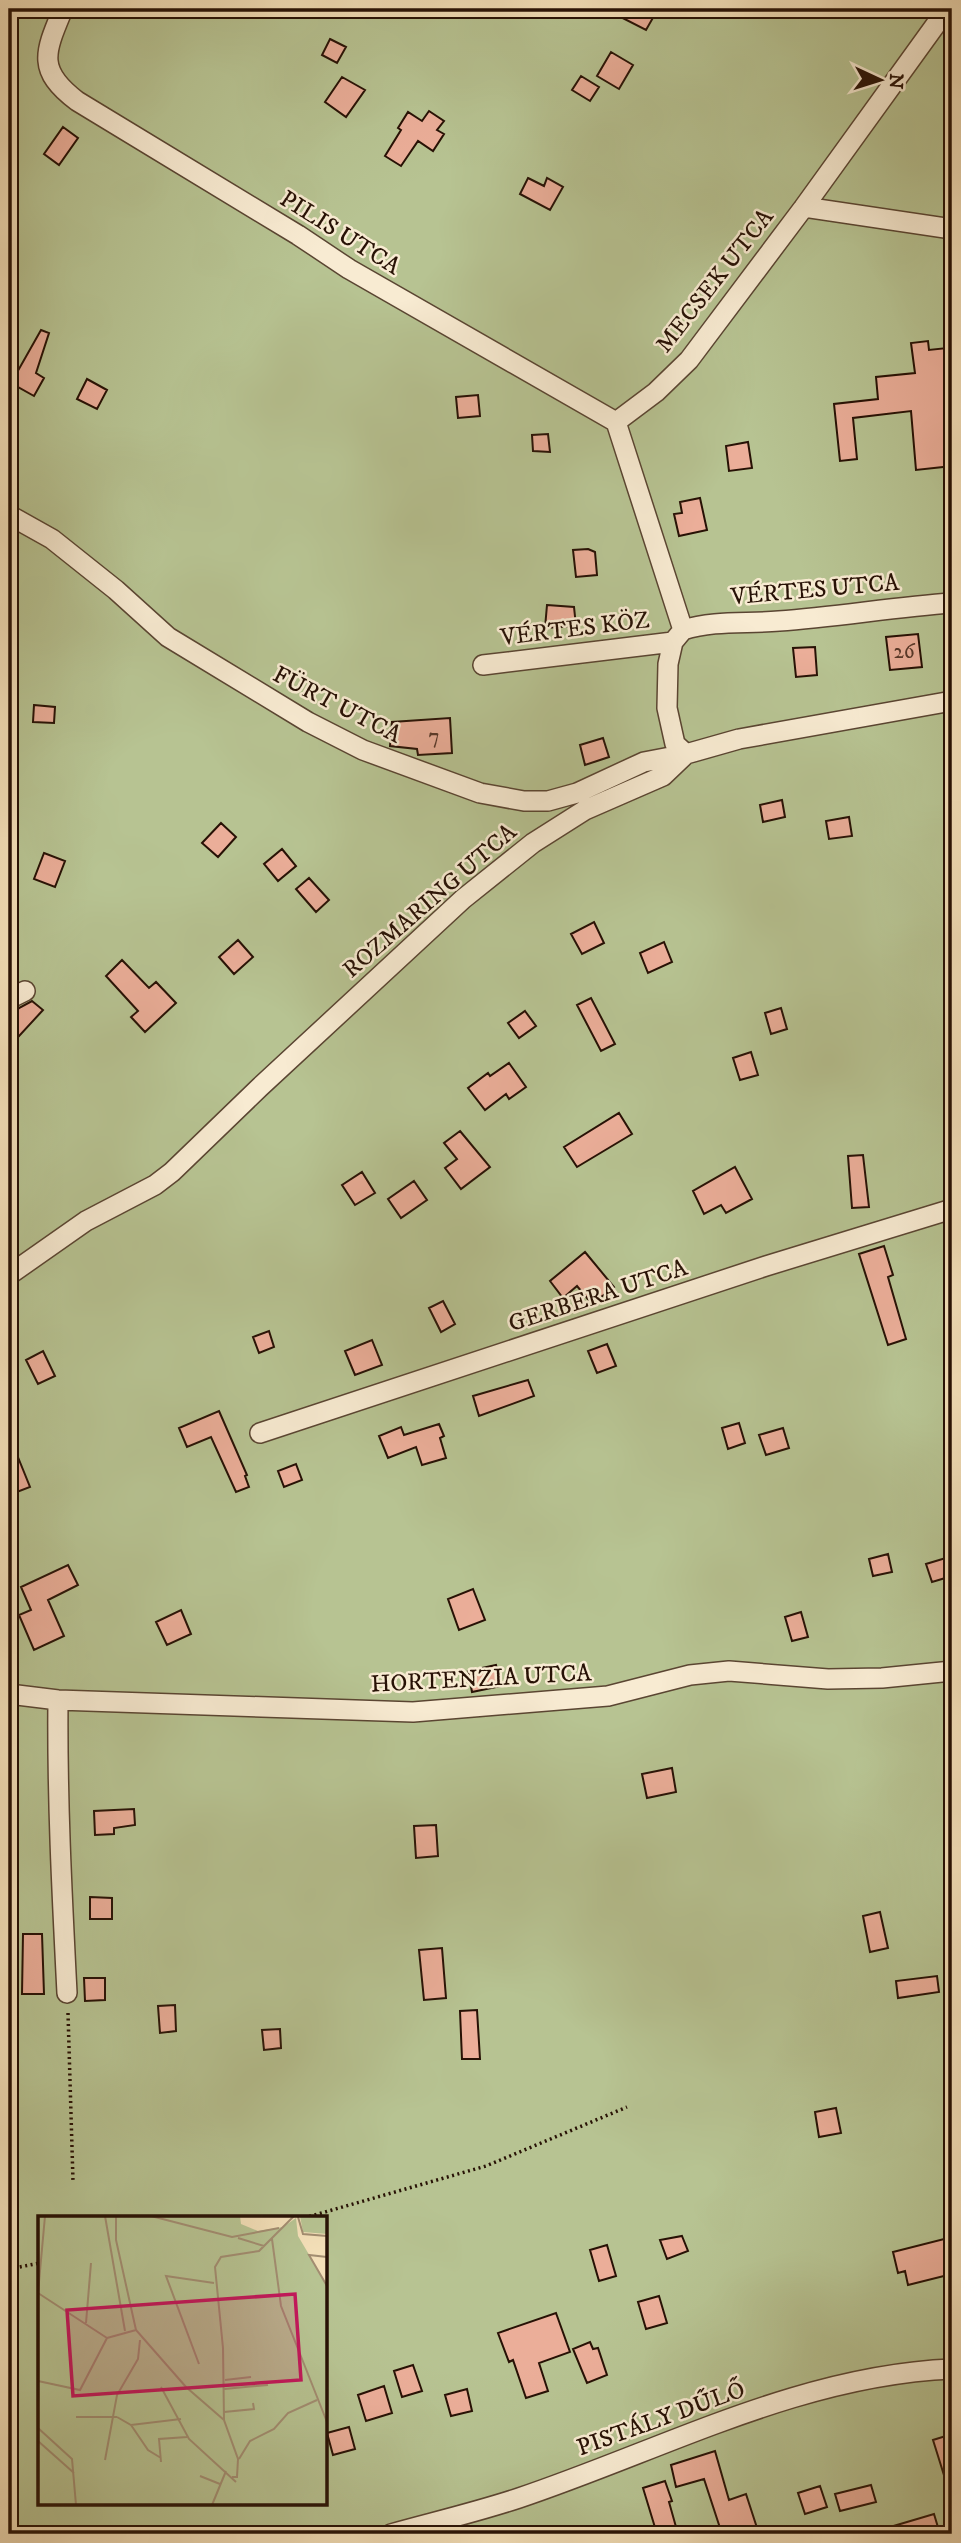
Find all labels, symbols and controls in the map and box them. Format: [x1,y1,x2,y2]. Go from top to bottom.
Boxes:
north arrow [846,46,916,116]
text: N [883,72,907,90]
street label: PILIS UTCA [274,184,407,282]
street label: MECSEK UTCA [649,202,781,359]
street label: VÉRTES UTCA [728,568,901,612]
street label: VÉRTES KÖZ [498,605,651,653]
house number: 26 [893,639,916,665]
street label: FÜRT UTCA [268,660,407,751]
house number: 7 [428,724,440,750]
street label: ROZMARING UTCA [337,817,524,985]
street label: GERBERA UTCA [505,1253,692,1339]
street label: HORTENZIA UTCA [370,1658,593,1700]
inset map [38,2216,327,2504]
street label: PISTÁLY DŰLŐ [572,2374,749,2463]

